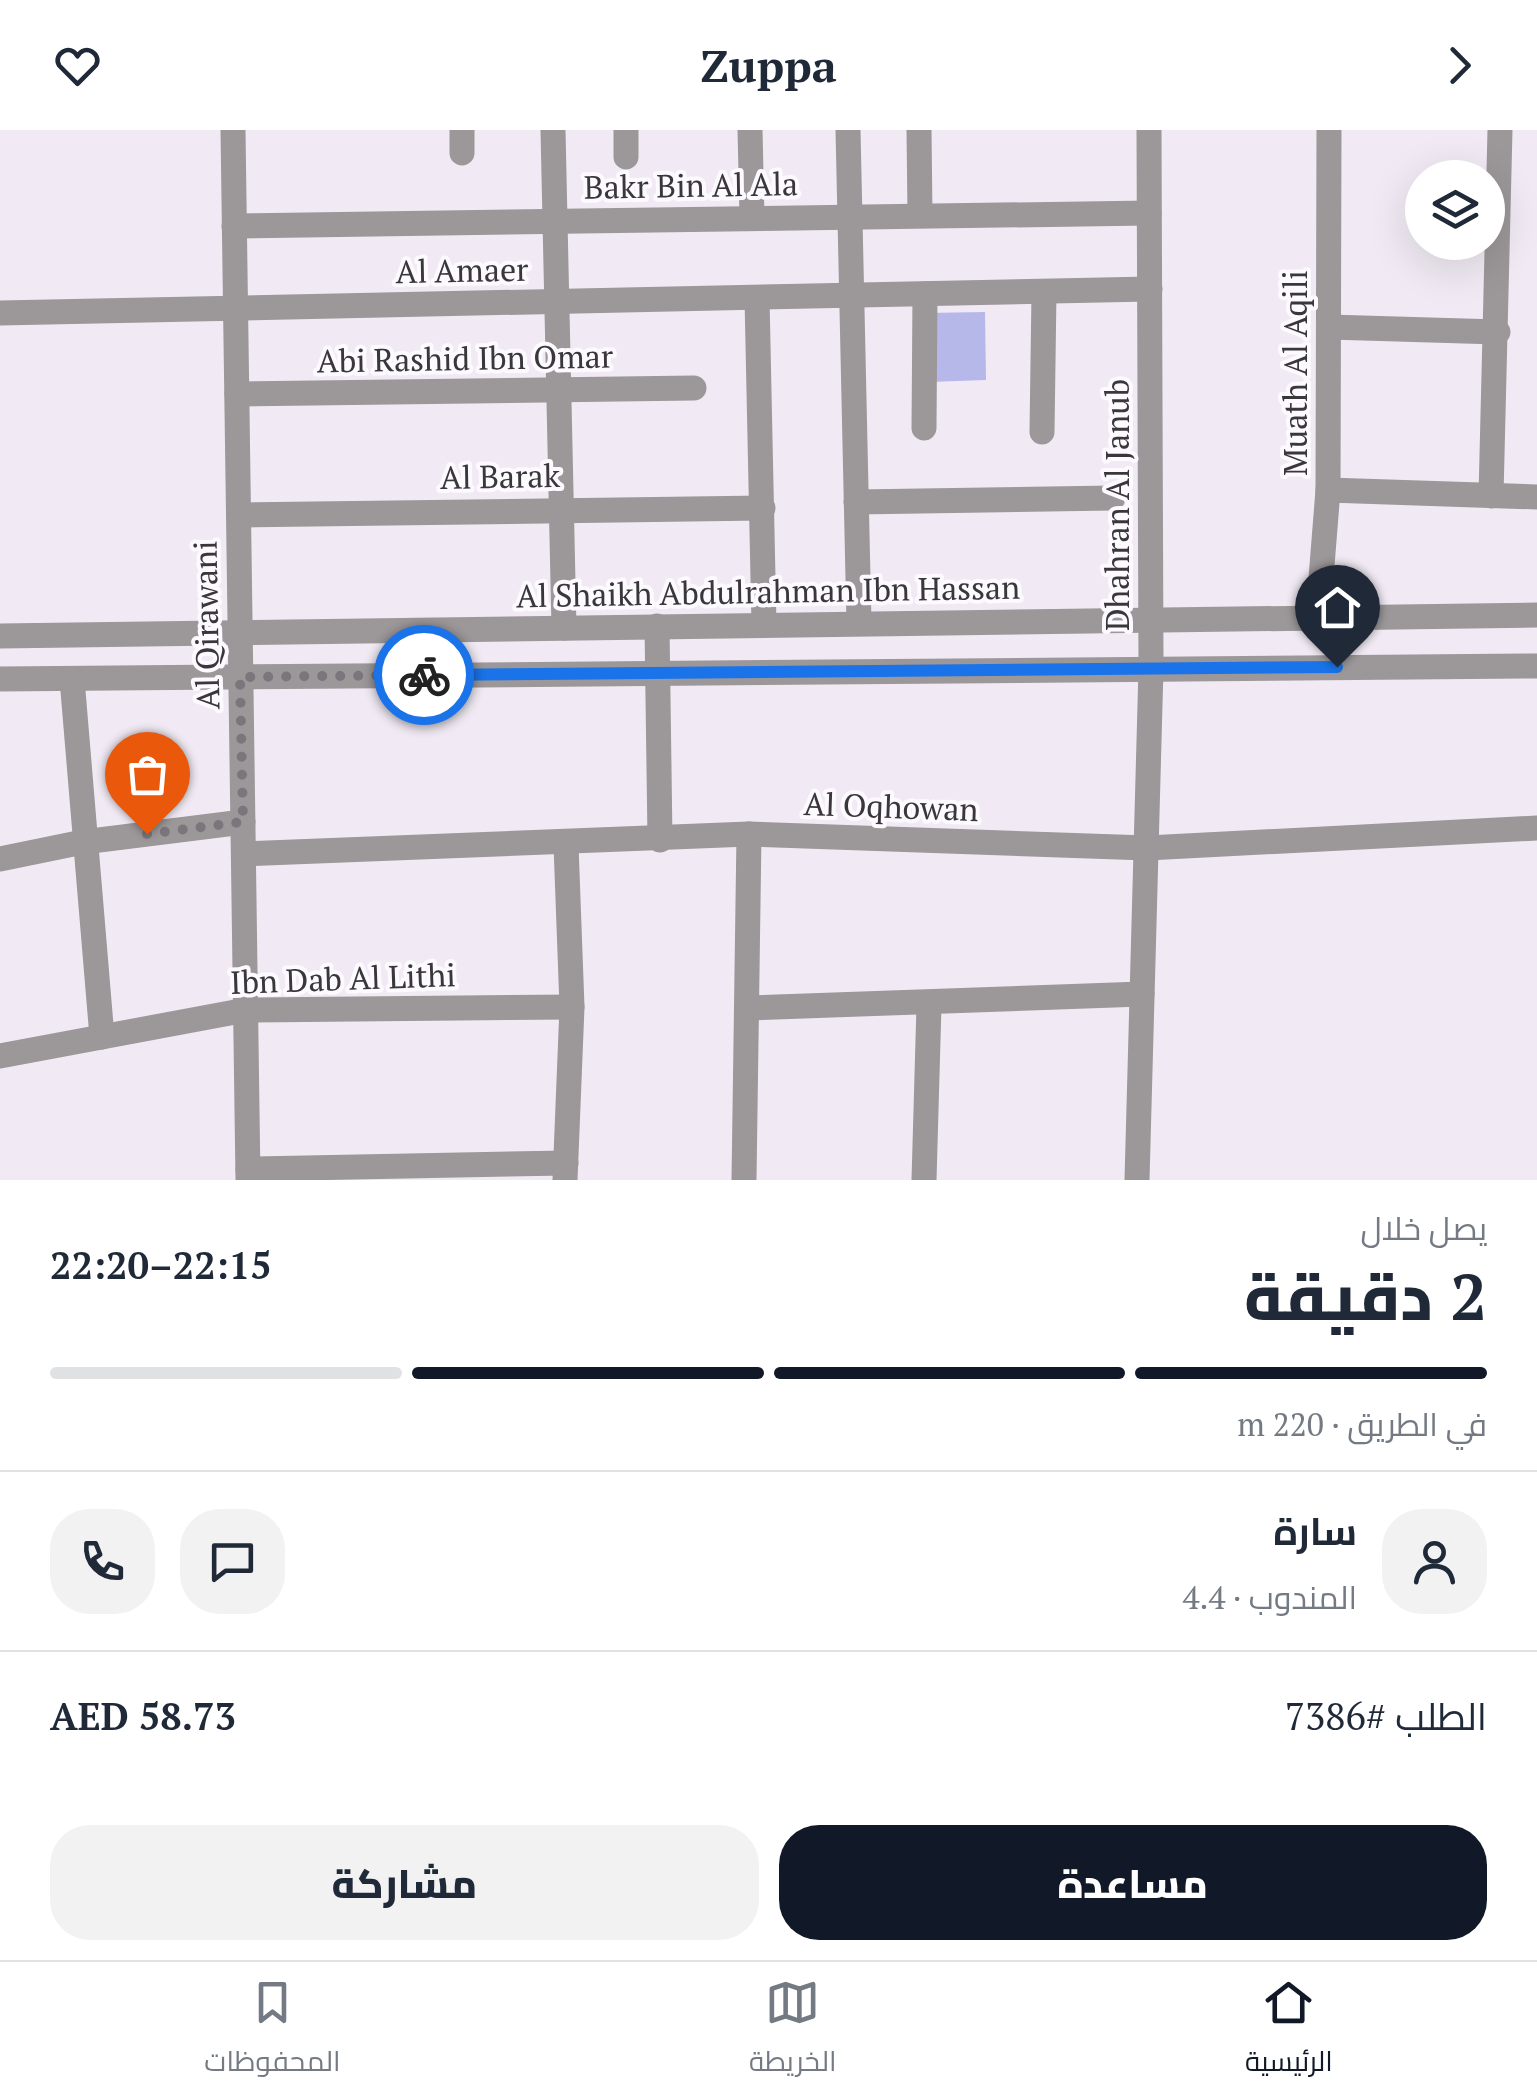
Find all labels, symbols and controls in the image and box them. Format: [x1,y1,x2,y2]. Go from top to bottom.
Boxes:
text: Zuppa [700,35,837,95]
icon: heart [50,38,105,93]
icon: forward [1432,38,1487,93]
map controls [1405,160,1505,260]
button: layers [1405,160,1505,260]
street label: Bakr Bin Al Ala [584,162,798,208]
street label: Al Amaer [395,248,529,292]
street label: Muath Al Aqili [1274,270,1316,476]
street label: Abi Rashid Ibn Omar [316,334,614,382]
street label: Dhahran Al Janub [1096,379,1138,631]
street label: Al Barak [440,454,561,498]
street label: Al Qirawani [184,540,228,710]
pin [1295,565,1380,668]
street label: Al Shaikh Abdulrahman Ibn Hassan [516,566,1020,616]
icon: home [1310,580,1365,635]
courier [374,625,474,725]
icon: bike [397,648,452,703]
pin [105,732,190,835]
icon: bag [120,747,175,802]
street label: Al Oqhowan [803,782,979,830]
street label: Ibn Dab Al Lithi [229,953,456,1003]
text: يصل خلال [1360,1207,1487,1249]
text: 22:15–22:20 [50,1240,272,1290]
text: 2 دقيقة [1244,1252,1487,1339]
text: في الطريق · 220 m [1237,1403,1487,1445]
text: سارة [1274,1506,1357,1556]
button: phone [50,1509,155,1614]
button: chat [180,1509,285,1614]
button: person [1382,1509,1487,1614]
text: المندوب · 4.4 [1182,1576,1357,1618]
text: AED 58.73 [50,1691,236,1741]
text: الطلب #7386 [1285,1691,1487,1741]
button: مشاركة [50,1825,759,1940]
button: مساعدة [779,1825,1487,1940]
tab: المحفوظات [204,1975,341,2087]
tab: الخريطة [749,1975,836,2087]
tab: الرئيسية [1245,1975,1333,2087]

